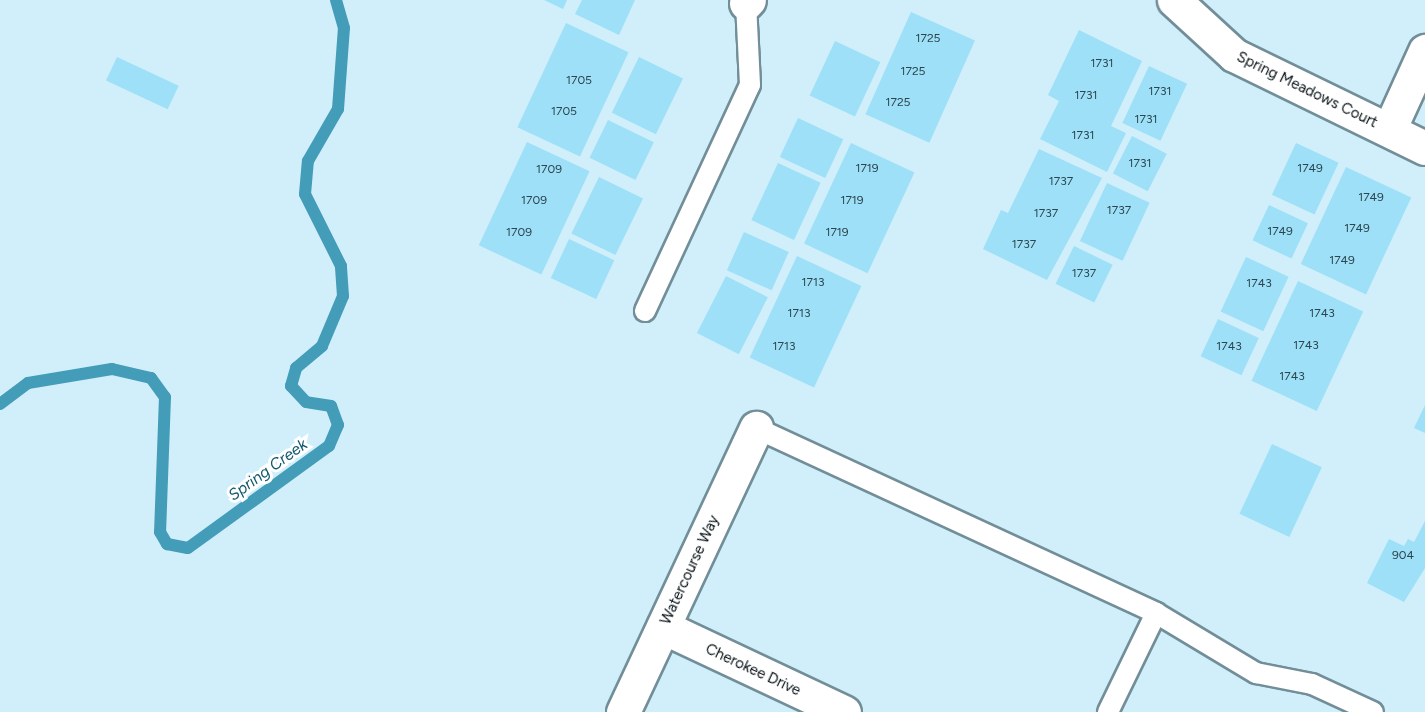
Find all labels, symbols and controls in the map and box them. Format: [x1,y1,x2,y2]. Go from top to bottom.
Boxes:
house number: 1725 [915,32,941,46]
street label: Spring Meadows Court [1234,48,1380,132]
house number: 1731 [1091,57,1113,71]
house number: 1725 [900,65,926,79]
house number: 1705 [566,74,592,88]
house number: 1731 [1149,85,1171,99]
house number: 1731 [1075,89,1097,103]
house number: 1725 [885,96,911,110]
house number: 1705 [551,105,577,119]
house number: 1731 [1135,113,1157,127]
house number: 1731 [1072,129,1094,143]
house number: 1731 [1129,157,1151,171]
house number: 1719 [855,162,879,176]
house number: 1749 [1297,162,1323,176]
house number: 1709 [536,163,562,177]
house number: 1737 [1049,175,1073,189]
house number: 1749 [1358,191,1384,205]
house number: 1709 [521,194,547,208]
house number: 1719 [840,194,864,208]
house number: 1737 [1107,204,1131,218]
house number: 1737 [1034,207,1058,221]
house number: 1749 [1344,222,1370,236]
house number: 1749 [1267,225,1293,239]
house number: 1709 [506,226,532,240]
house number: 1719 [825,226,849,240]
house number: 1737 [1012,238,1036,252]
house number: 1749 [1329,254,1355,268]
house number: 1737 [1072,267,1096,281]
house number: 1713 [802,276,824,290]
house number: 1743 [1246,277,1272,291]
house number: 1713 [788,307,810,321]
house number: 1743 [1309,307,1335,321]
house number: 1743 [1293,339,1319,353]
house number: 1713 [773,340,795,354]
house number: 1743 [1216,340,1242,354]
house number: 1743 [1279,370,1305,384]
water label: Spring Creek [225,435,311,505]
street label: Watercourse Way [657,512,723,628]
house number: 904 [1392,549,1414,563]
street label: Cherokee Drive [703,640,803,700]

